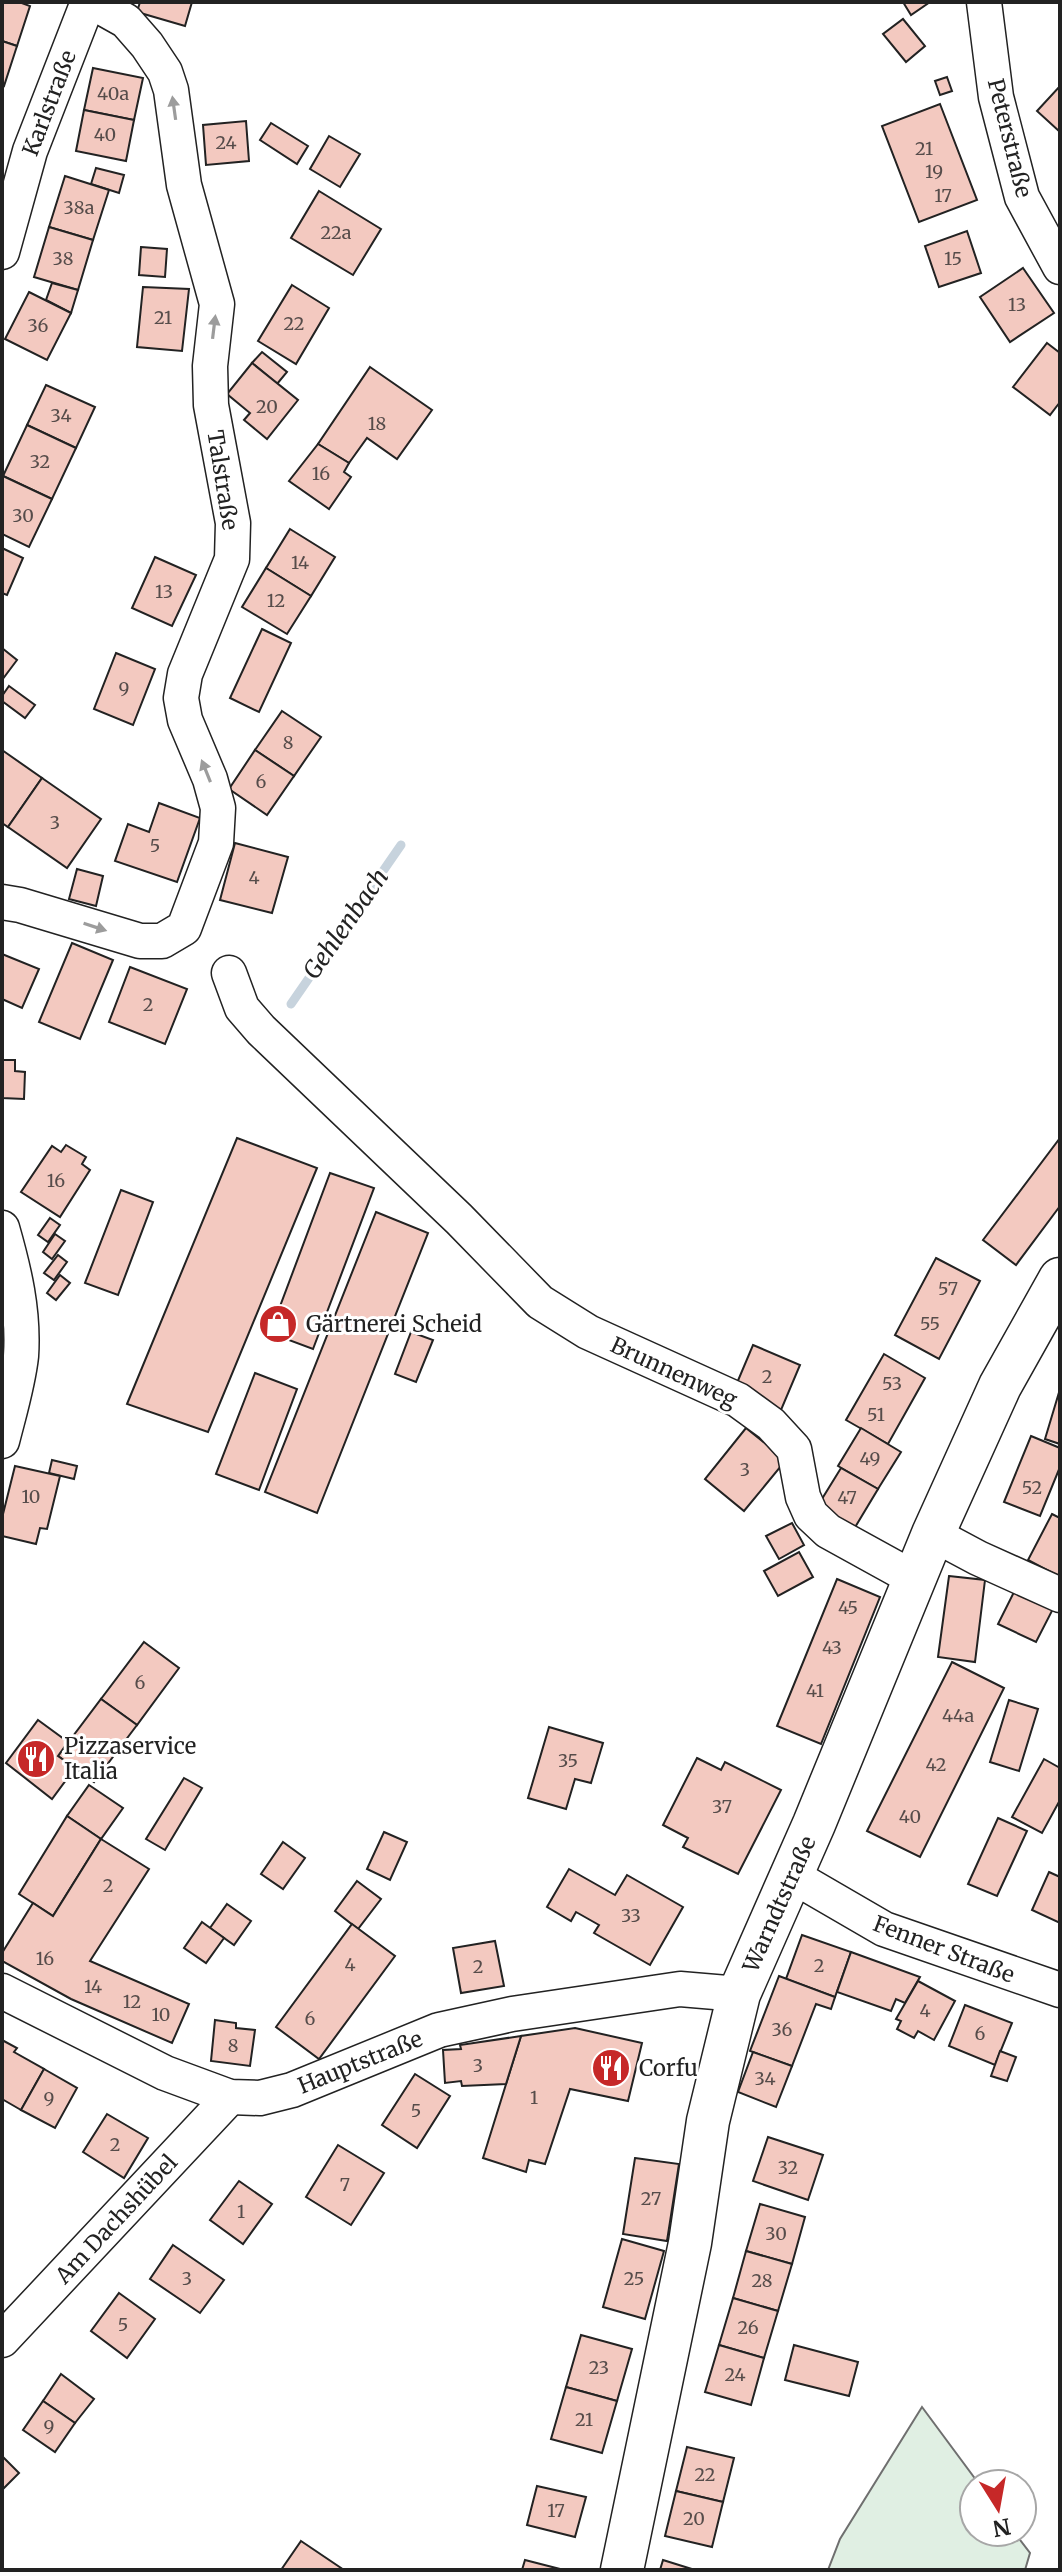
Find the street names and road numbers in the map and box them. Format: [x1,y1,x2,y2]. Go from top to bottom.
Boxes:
street label: Karlstraße [16,46,82,160]
street label: Peterstraße [982,76,1038,200]
street label: Talstraße [201,428,245,532]
street label: Brunnenweg [606,1330,742,1414]
street label: Warndtstraße [736,1831,822,1977]
street label: Fenner Straße [869,1909,1019,1989]
street label: Hauptstraße [294,2024,426,2100]
street label: Am Dachshübel [48,2148,183,2290]

